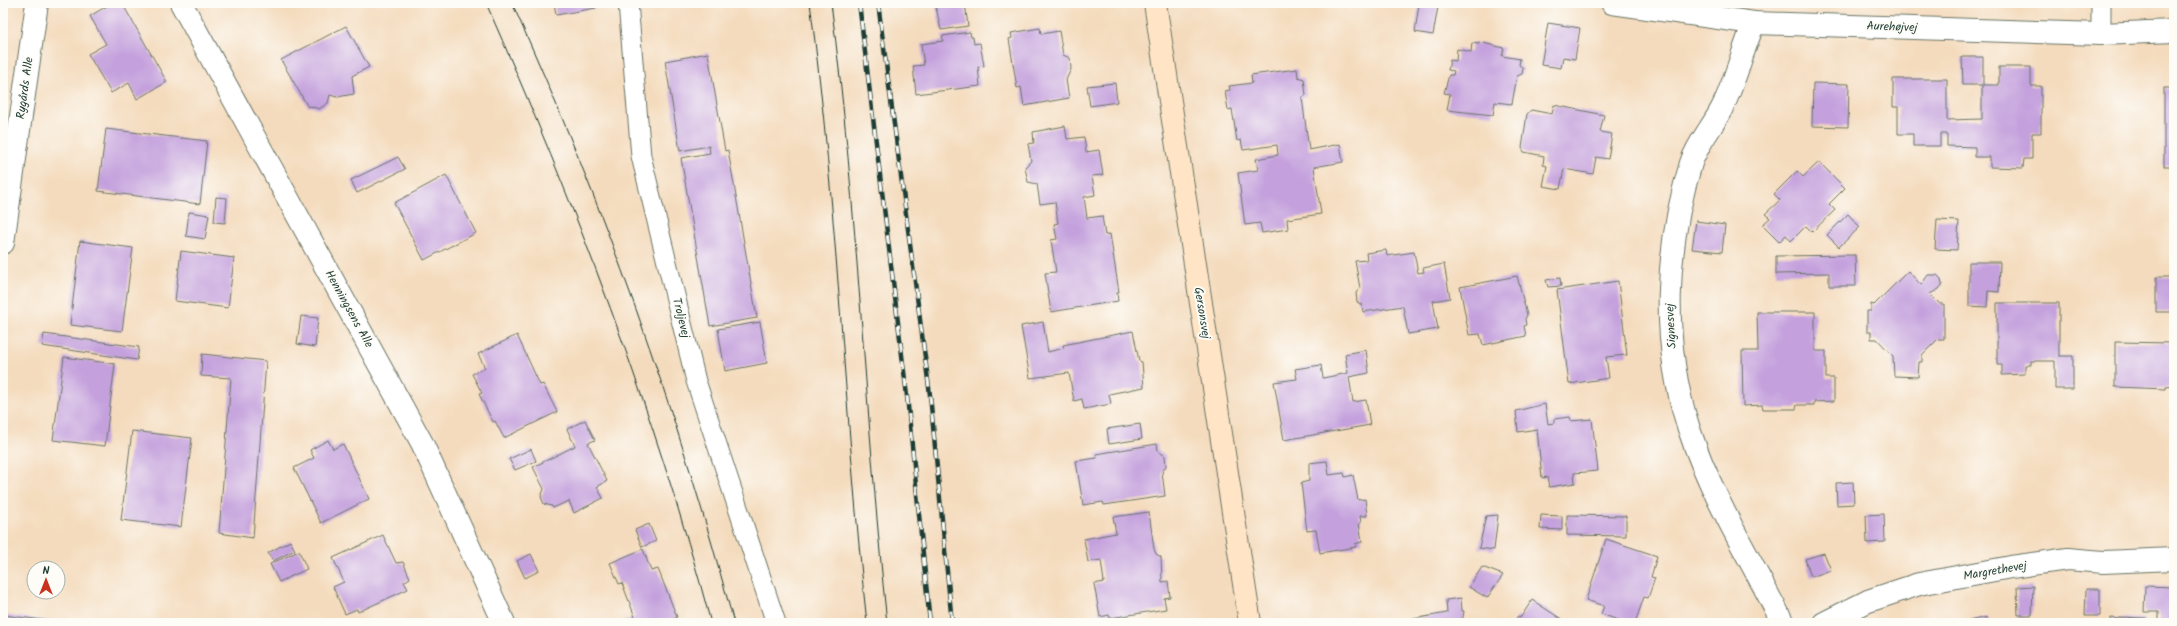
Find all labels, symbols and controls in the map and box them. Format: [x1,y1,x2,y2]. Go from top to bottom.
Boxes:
street label: Aurehøjvej [1866,17,1919,37]
street label: Rygårds Alle [11,55,39,120]
street label: Henningsens Alle [320,267,379,352]
street label: Gersonsvej [1189,286,1216,341]
street label: Troljevej [667,296,695,341]
street label: Signesvej [1660,302,1682,349]
street label: Margrethevej [1962,556,2029,586]
north arrow [26,560,66,600]
text: N [43,562,50,580]

